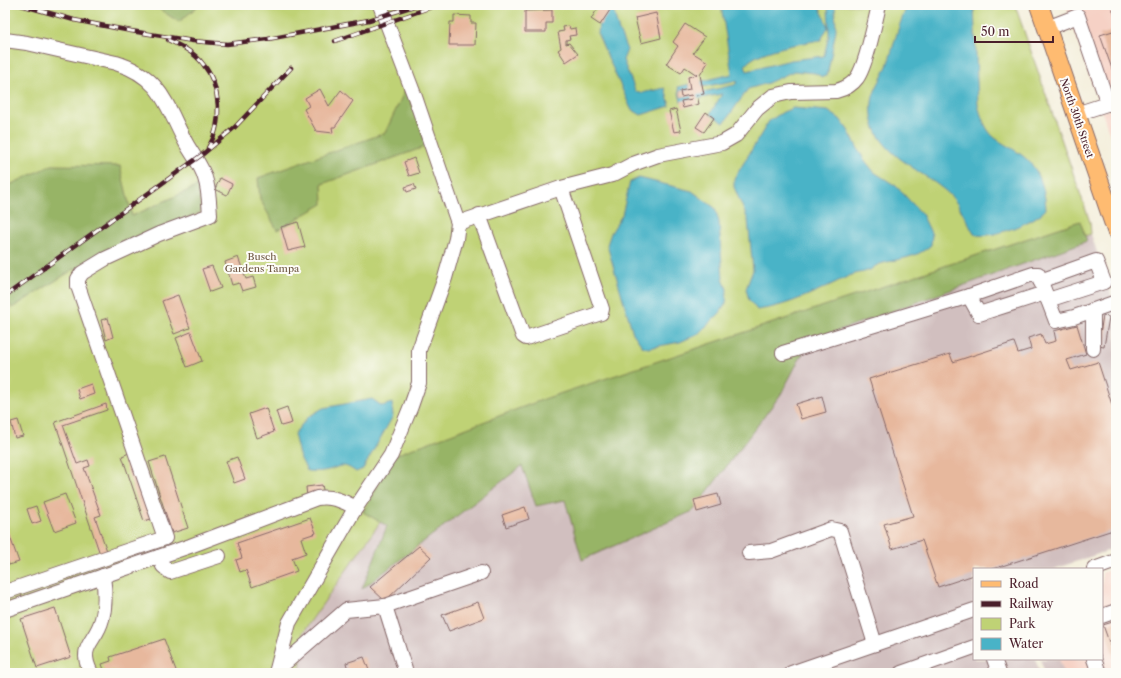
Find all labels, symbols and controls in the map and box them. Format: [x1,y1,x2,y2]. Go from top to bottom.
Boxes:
scale bar [975,18,1053,44]
text: 50 m [981,24,1010,39]
street label: North 30th Street [1057,76,1097,160]
park label: Busch Gardens Tampa [225,250,300,275]
legend [973,568,1103,660]
text: Road [1009,576,1039,591]
text: Railway [1009,596,1054,611]
text: Park [1009,616,1036,631]
text: Water [1008,636,1043,651]

